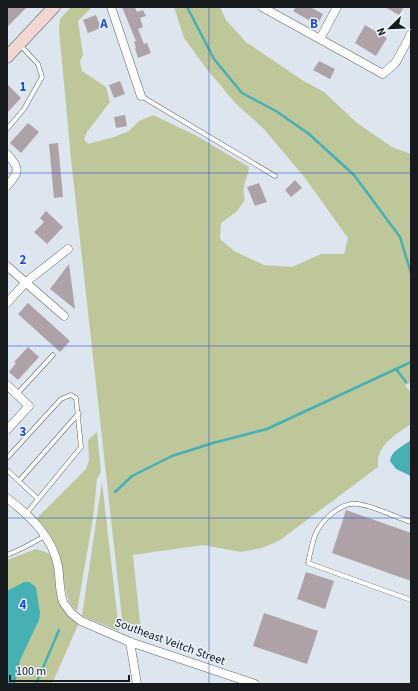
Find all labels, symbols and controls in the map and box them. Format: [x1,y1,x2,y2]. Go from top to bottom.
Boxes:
north arrow [370,8,410,48]
text: A [99,15,108,33]
text: B [310,15,318,33]
text: N [373,25,390,38]
text: 1 [20,78,27,96]
text: 2 [20,251,27,269]
text: 3 [20,423,27,441]
text: 4 [20,596,27,614]
street label: Southeast Veitch Street [112,614,228,670]
scale bar [10,657,129,683]
text: 100 m [16,663,46,680]

